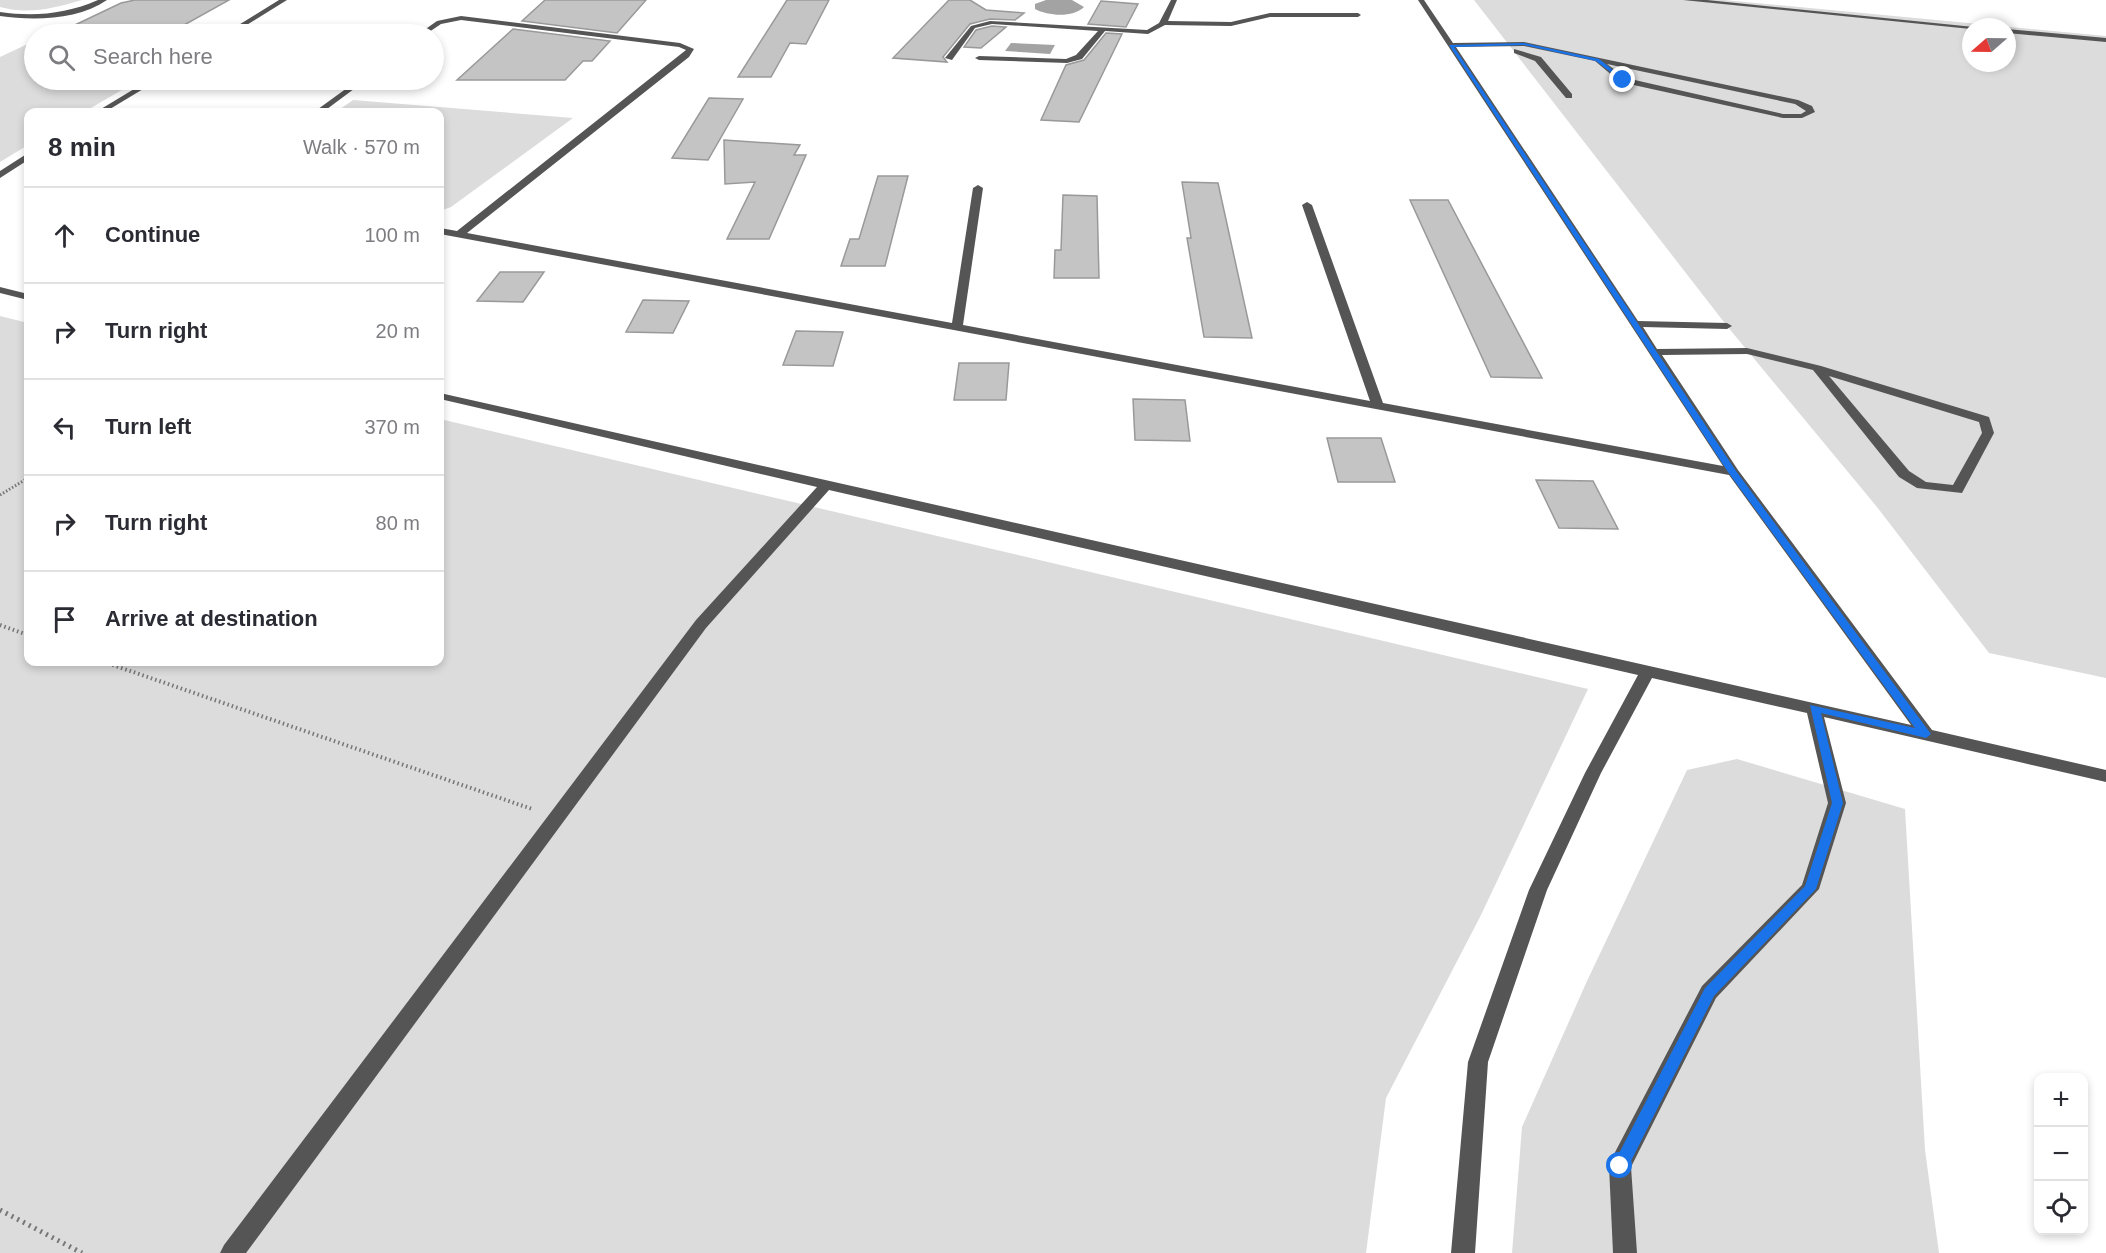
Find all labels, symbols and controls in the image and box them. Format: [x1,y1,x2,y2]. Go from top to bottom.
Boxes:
north arrow [1962,18,2016,72]
search box [24,24,444,90]
icon: search [45,41,78,74]
text: Search here [93,44,213,69]
route end [1609,66,1635,92]
text: 8 min [48,132,116,162]
text: Walk · 570 m [303,136,420,158]
icon: ahead [48,219,81,252]
text: Continue [105,222,200,247]
text: 100 m [364,224,420,246]
icon: right [48,315,81,348]
text: Turn right [105,318,207,343]
text: 20 m [376,320,420,342]
icon: left [48,411,81,444]
text: Turn left [105,414,191,439]
text: 370 m [364,416,420,438]
icon: right [48,507,81,540]
text: Turn right [105,510,207,535]
text: 80 m [376,512,420,534]
icon: arrive [48,603,81,636]
text: Arrive at destination [105,606,318,631]
map controls [2034,1073,2088,1235]
button: + [2034,1073,2088,1127]
button: − [2034,1127,2088,1181]
route start [1606,1152,1632,1178]
button: locate [2034,1181,2088,1235]

